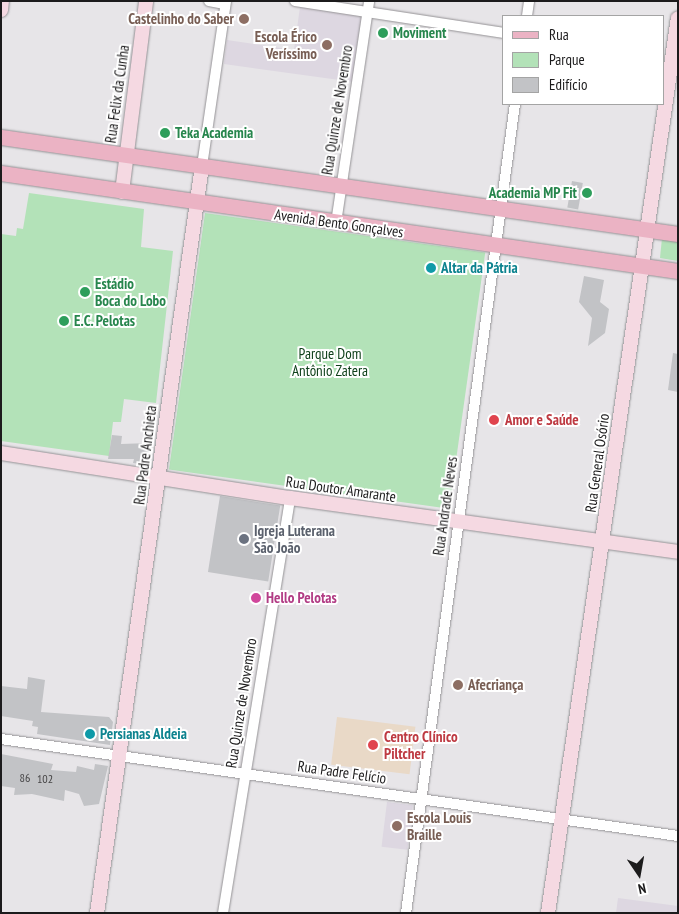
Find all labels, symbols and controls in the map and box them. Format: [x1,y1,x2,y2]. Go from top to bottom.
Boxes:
place label: Castelinho do Saber [128,10,234,28]
marker: Castelinho do Saber [238,13,250,25]
legend [502,15,664,105]
place label: Moviment [393,24,446,42]
text: Rua [549,25,569,44]
place label: Escola Érico Veríssimo [255,27,317,62]
marker: Moviment [377,27,389,39]
marker: Escola Érico Veríssimo [321,39,333,51]
street label: Rua Felix da Cunha [101,44,133,144]
street label: Rua Quinze de Novembro [318,44,356,176]
text: Parque [549,50,585,69]
text: Edifício [549,75,587,94]
place label: Teka Academia [175,124,254,142]
marker: Teka Academia [159,127,171,139]
place label: Academia MP Fit [488,184,577,202]
marker: Academia MP Fit [581,187,593,199]
street label: Avenida Bento Gonçalves [273,205,405,241]
place label: Altar da Pátria [441,259,518,277]
marker: Altar da Pátria [425,262,437,274]
place label: Estádio Boca do Lobo [95,274,166,309]
marker: Estádio Boca do Lobo [79,286,91,298]
place label: E.C. Pelotas [74,312,136,330]
marker: E.C. Pelotas [58,315,70,327]
park label: Parque Dom Antônio Zatera [292,344,368,379]
street label: Rua Padre Anchieta [130,404,160,506]
place label: Amor e Saúde [505,411,579,429]
street label: Rua General Osório [581,412,613,514]
marker: Amor e Saúde [487,413,501,427]
street label: Rua Andrade Neves [429,455,461,557]
street label: Rua Doutor Amarante [285,472,397,506]
place label: Igreja Luterana São João [254,521,335,556]
marker: Igreja Luterana São João [238,533,250,545]
place label: Hello Pelotas [266,589,337,607]
marker: Hello Pelotas [250,592,262,604]
street label: Rua Quinze de Novembro [222,637,260,769]
place label: Afecriança [468,676,523,694]
marker: Afecriança [452,679,464,691]
place label: Persianas Aldeia [100,725,187,743]
place label: Centro Clínico Piltcher [384,727,458,762]
marker: Persianas Aldeia [84,728,96,740]
marker: Centro Clínico Piltcher [366,738,380,752]
street label: Rua Padre Felício [296,757,388,787]
house number: 86 [20,771,30,785]
house number: 102 [37,772,53,786]
place label: Escola Louis Braille [407,808,471,843]
marker: Escola Louis Braille [391,820,403,832]
north arrow [614,849,664,899]
text: N [637,879,648,898]

